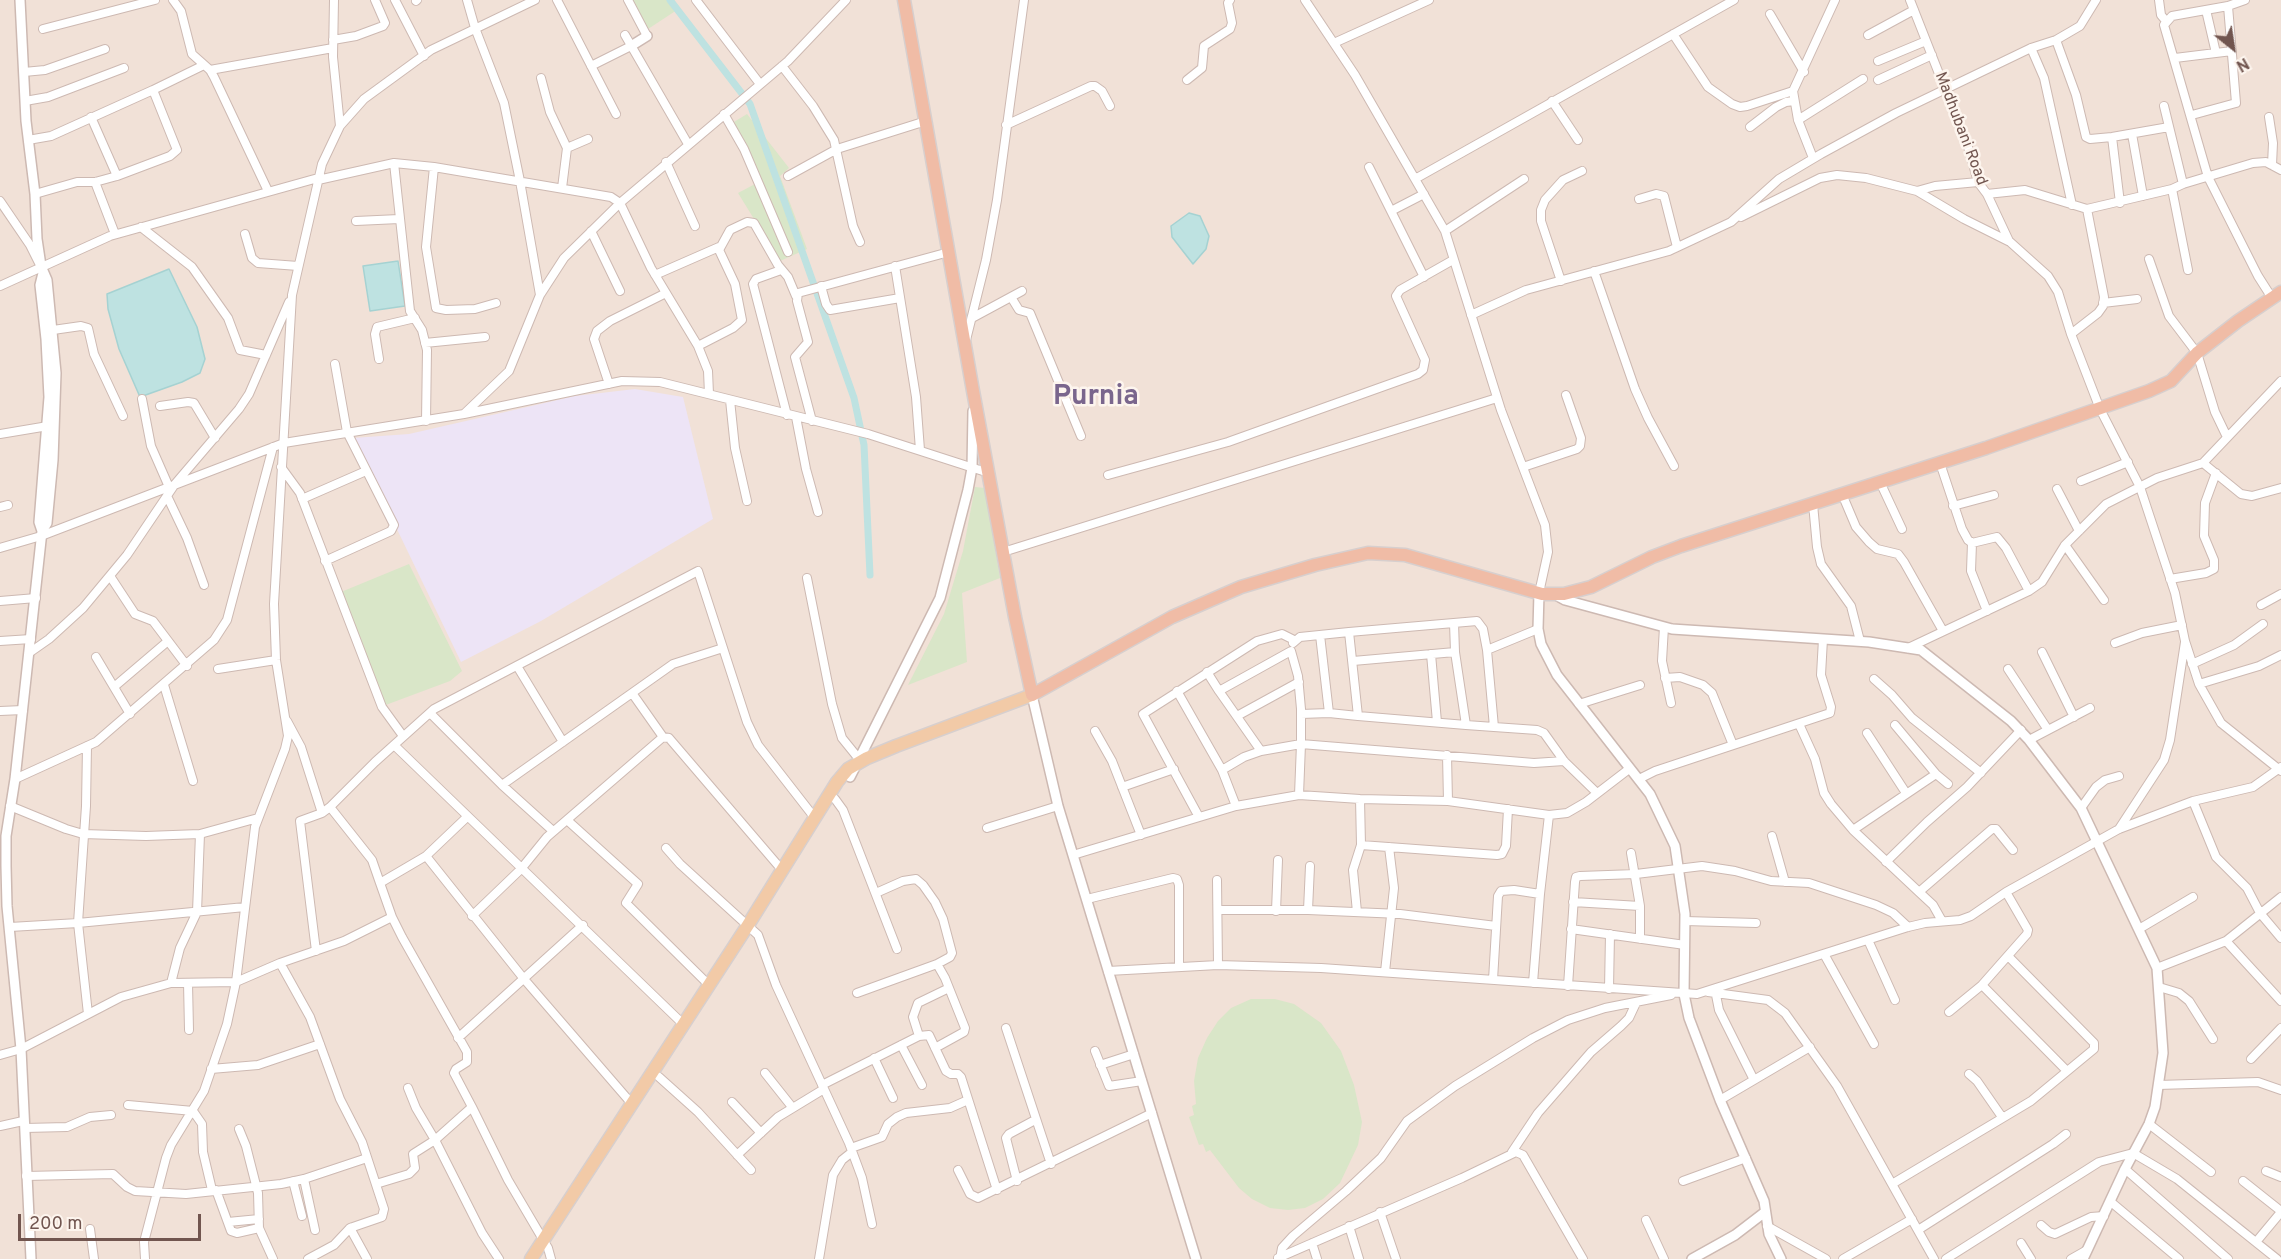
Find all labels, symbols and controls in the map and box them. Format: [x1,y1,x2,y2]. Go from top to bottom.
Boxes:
north arrow [2203,18,2263,78]
text: N [2232,52,2252,75]
street label: Madhubani Road [1930,70,1990,188]
district label: Purnia [1053,381,1139,415]
scale bar [21,1202,204,1240]
text: 200 m [29,1213,82,1236]

